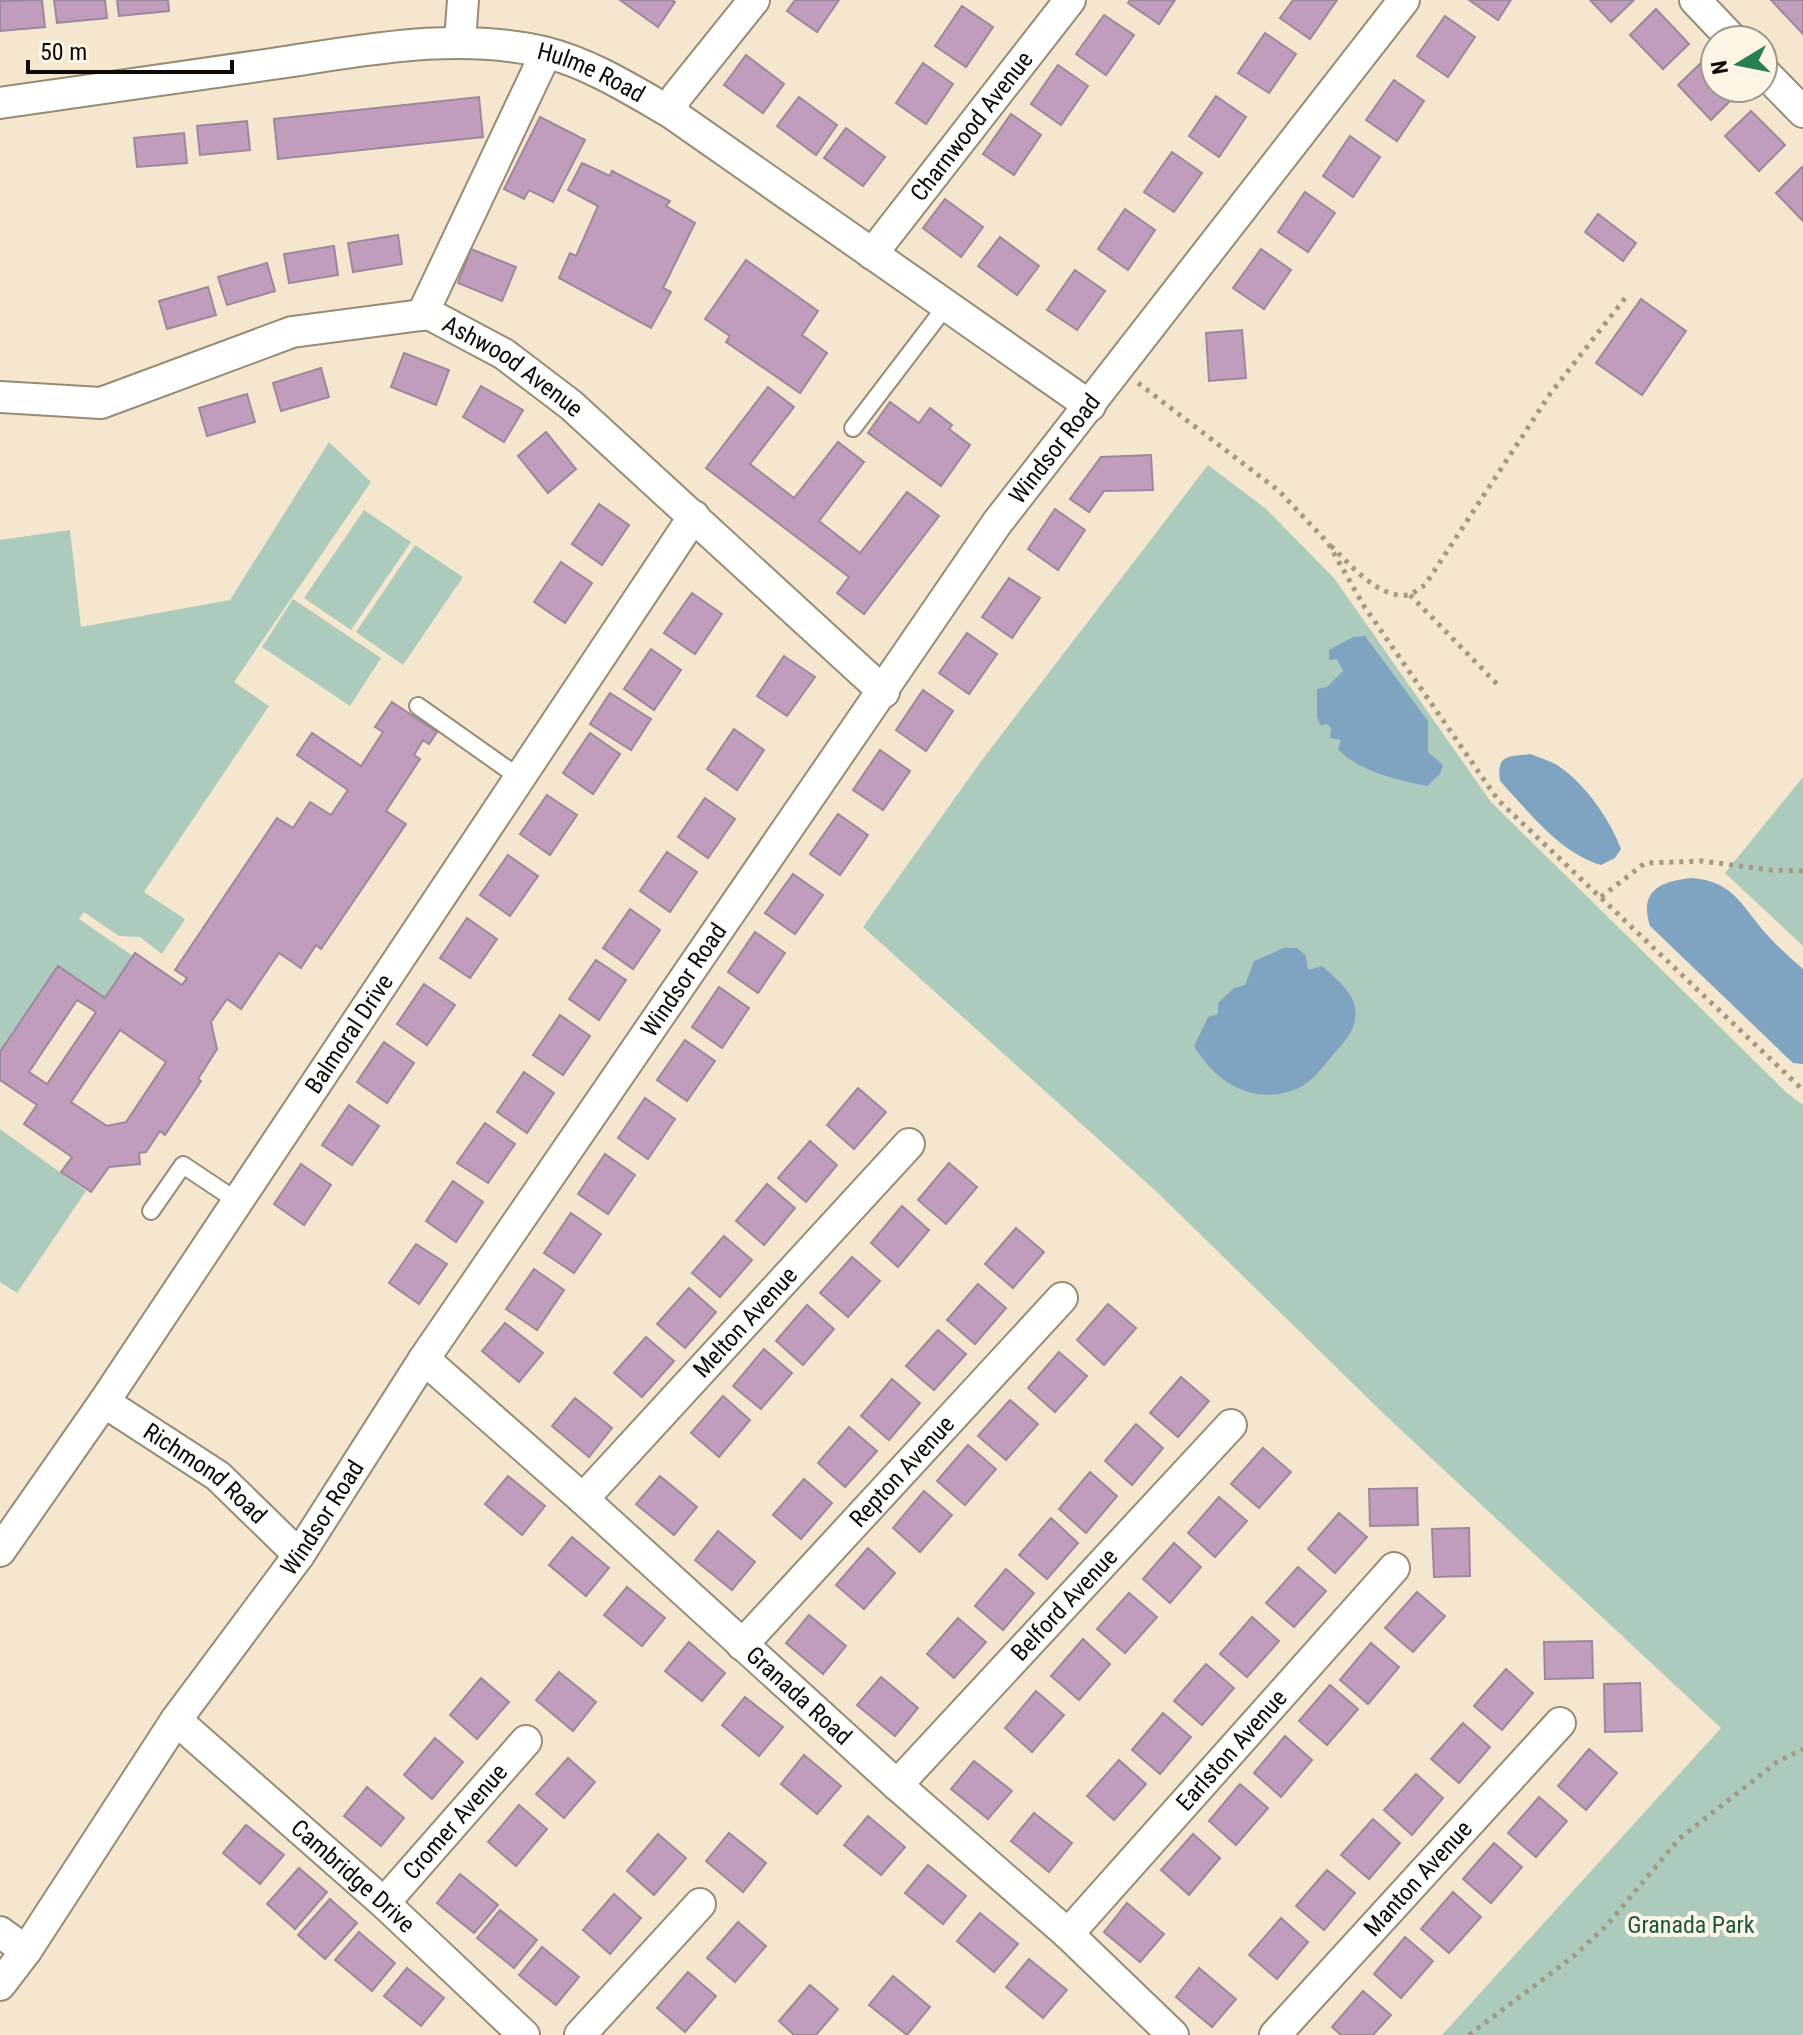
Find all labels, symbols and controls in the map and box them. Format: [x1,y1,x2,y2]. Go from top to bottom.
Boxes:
scale bar [28,24,232,74]
north arrow [1699,24,1779,104]
street label: Hulme Road [534,37,650,108]
text: 50 m [40,38,87,66]
street label: Charnwood Avenue [905,46,1039,207]
text: N [1706,59,1733,76]
street label: Ashwood Avenue [438,310,589,423]
street label: Windsor Road [1003,388,1106,509]
street label: Windsor Road [635,918,732,1042]
street label: Balmoral Drive [299,969,399,1099]
street label: Melton Avenue [688,1261,803,1383]
street label: Repton Avenue [844,1410,960,1533]
street label: Richmond Road [138,1417,272,1529]
street label: Windsor Road [275,1455,370,1581]
street label: Belford Avenue [1005,1543,1123,1667]
street label: Granada Road [740,1641,857,1751]
street label: Earlston Avenue [1170,1684,1293,1817]
street label: Cromer Avenue [397,1758,513,1885]
street label: Cambridge Drive [285,1814,421,1939]
street label: Manton Avenue [1358,1815,1478,1942]
park label: Granada Park [1627,1911,1755,1939]

